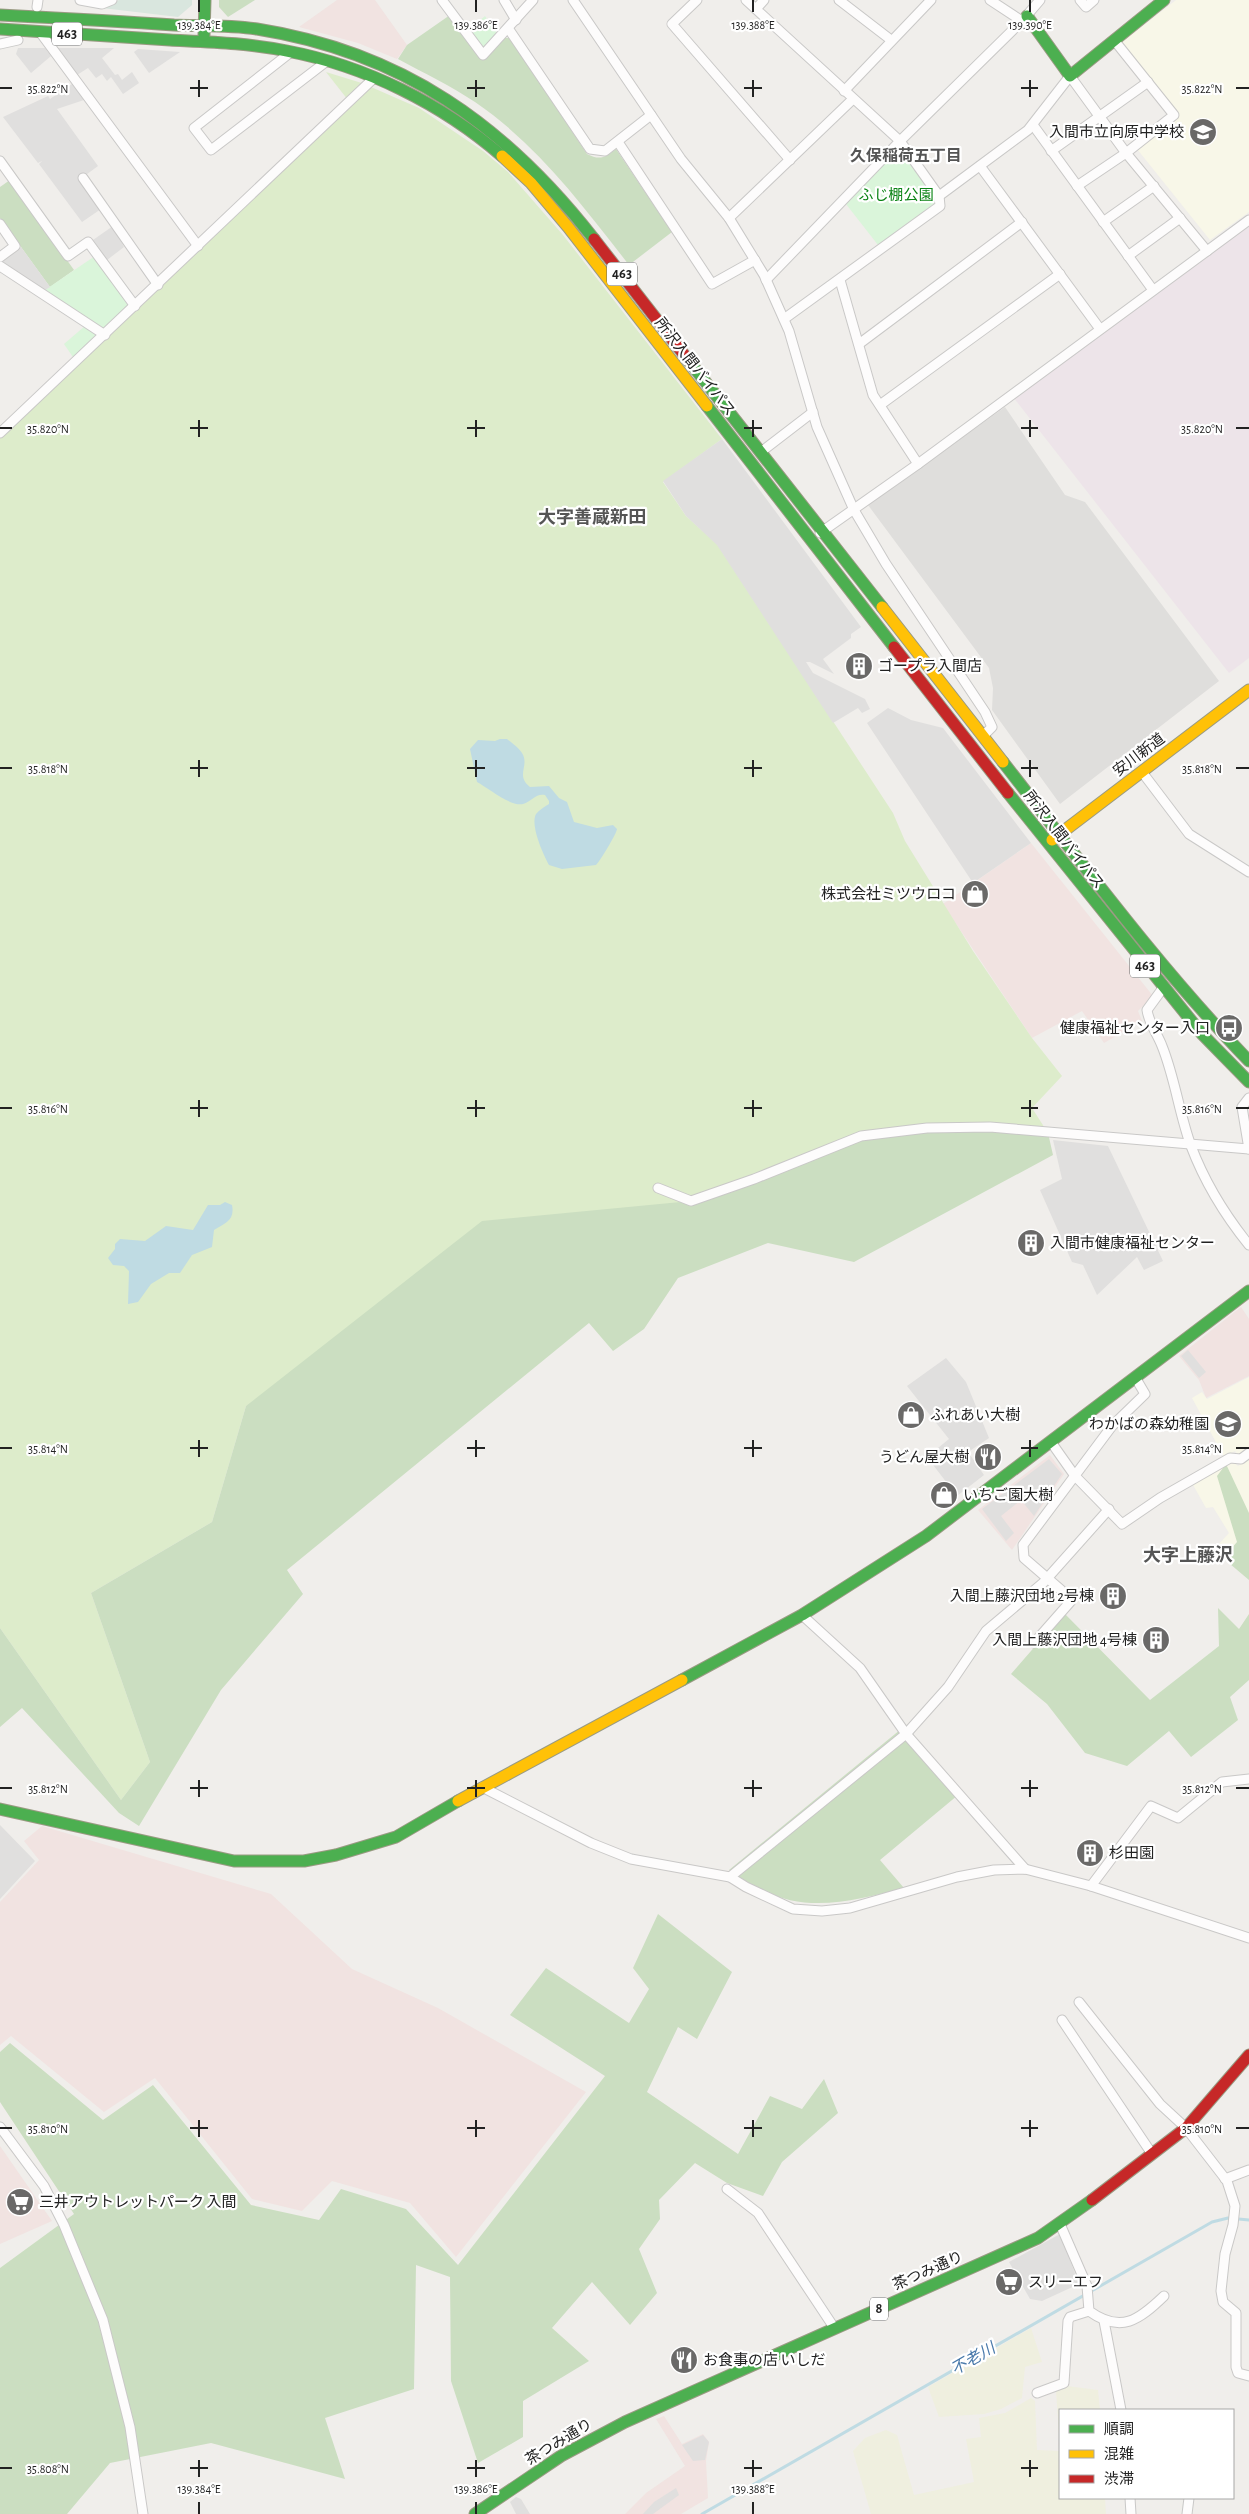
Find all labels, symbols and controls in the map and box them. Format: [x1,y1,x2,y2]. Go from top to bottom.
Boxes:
text: 139.384°E [177,19,221,31]
text: 139.386°E [454,19,498,31]
text: 139.388°E [731,19,775,31]
text: 139.390°E [1008,19,1052,31]
road number: 463 [52,22,82,46]
text: 35.822°N [27,83,69,95]
text: 35.822°N [1181,83,1223,95]
school or university icon: 入間市立向原中学校 [1188,117,1218,147]
place label: 入間市立向原中学校 [1049,124,1184,140]
district label: 久保稲荷五丁目 [850,147,962,164]
park label: ふじ棚公園 [858,187,934,203]
road number: 463 [607,262,637,286]
street label: 所沢入間バイパス [652,315,739,419]
text: 35.820°N [27,423,69,435]
text: 35.820°N [1181,423,1223,435]
district label: 大字善蔵新田 [538,507,646,527]
building icon: ゴープラ入間店 [844,651,874,681]
place label: ゴープラ入間店 [878,658,982,674]
street label: 安川新道 [1110,730,1167,779]
text: 35.818°N [28,763,68,775]
text: 35.818°N [1182,763,1222,775]
street label: 所沢入間バイパス [1021,788,1108,892]
shop icon: 株式会社ミツウロコ [960,879,990,909]
place label: 株式会社ミツウロコ [821,886,956,902]
road number: 463 [1130,954,1160,978]
bus stop icon: 健康福祉センター入口 [1214,1013,1244,1043]
place label: 健康福祉センター入口 [1060,1020,1210,1036]
text: 35.816°N [28,1103,68,1115]
text: 35.816°N [1182,1103,1222,1115]
building icon: 入間市健康福祉センター [1016,1228,1046,1258]
place label: 入間市健康福祉センター [1050,1235,1215,1251]
shop icon: ふれあい大樹 [896,1400,926,1430]
place label: ふれあい大樹 [930,1406,1020,1423]
school or university icon: わかばの森幼稚園 [1213,1409,1243,1439]
place label: わかばの森幼稚園 [1089,1416,1209,1432]
restaurant icon: うどん屋大樹 [973,1442,1003,1472]
text: 35.814°N [28,1443,68,1455]
text: 35.814°N [1182,1443,1222,1455]
place label: うどん屋大樹 [879,1448,969,1465]
shop icon: いちご園大樹 [929,1480,959,1510]
place label: いちご園大樹 [963,1486,1053,1503]
district label: 大字上藤沢 [1143,1545,1233,1565]
building icon: 入間上藤沢団地 2号棟 [1098,1581,1128,1611]
place label: 入間上藤沢団地 2号棟 [950,1587,1094,1604]
building icon: 入間上藤沢団地 4号棟 [1141,1625,1171,1655]
place label: 入間上藤沢団地 4号棟 [992,1631,1137,1648]
text: 35.812°N [28,1783,68,1795]
text: 35.812°N [1182,1783,1222,1795]
building icon: 杉田園 [1075,1838,1105,1868]
place label: 杉田園 [1109,1845,1154,1861]
text: 35.810°N [28,2123,68,2135]
text: 35.810°N [1182,2123,1222,2135]
supermarket icon: 三井アウトレットパーク 入間 [5,2187,35,2217]
place label: 三井アウトレットパーク 入間 [39,2193,236,2210]
street label: 茶つみ通り [890,2248,965,2293]
supermarket icon: スリーエフ [994,2267,1024,2297]
place label: スリーエフ [1028,2275,1103,2290]
road number: 8 [870,2298,888,2320]
water label: 不老川 [948,2338,1000,2378]
restaurant icon: お食事の店 いしだ [669,2345,699,2375]
place label: お食事の店 いしだ [703,2352,825,2368]
legend [1059,2409,1234,2499]
street label: 茶つみ通り [522,2415,595,2468]
text: 順調 [1104,2422,1134,2437]
text: 混雑 [1104,2446,1134,2462]
text: 35.808°N [27,2463,69,2475]
text: 渋滞 [1104,2471,1134,2487]
text: 139.384°E [177,2483,221,2495]
text: 139.386°E [454,2483,498,2495]
text: 139.388°E [731,2483,775,2495]

